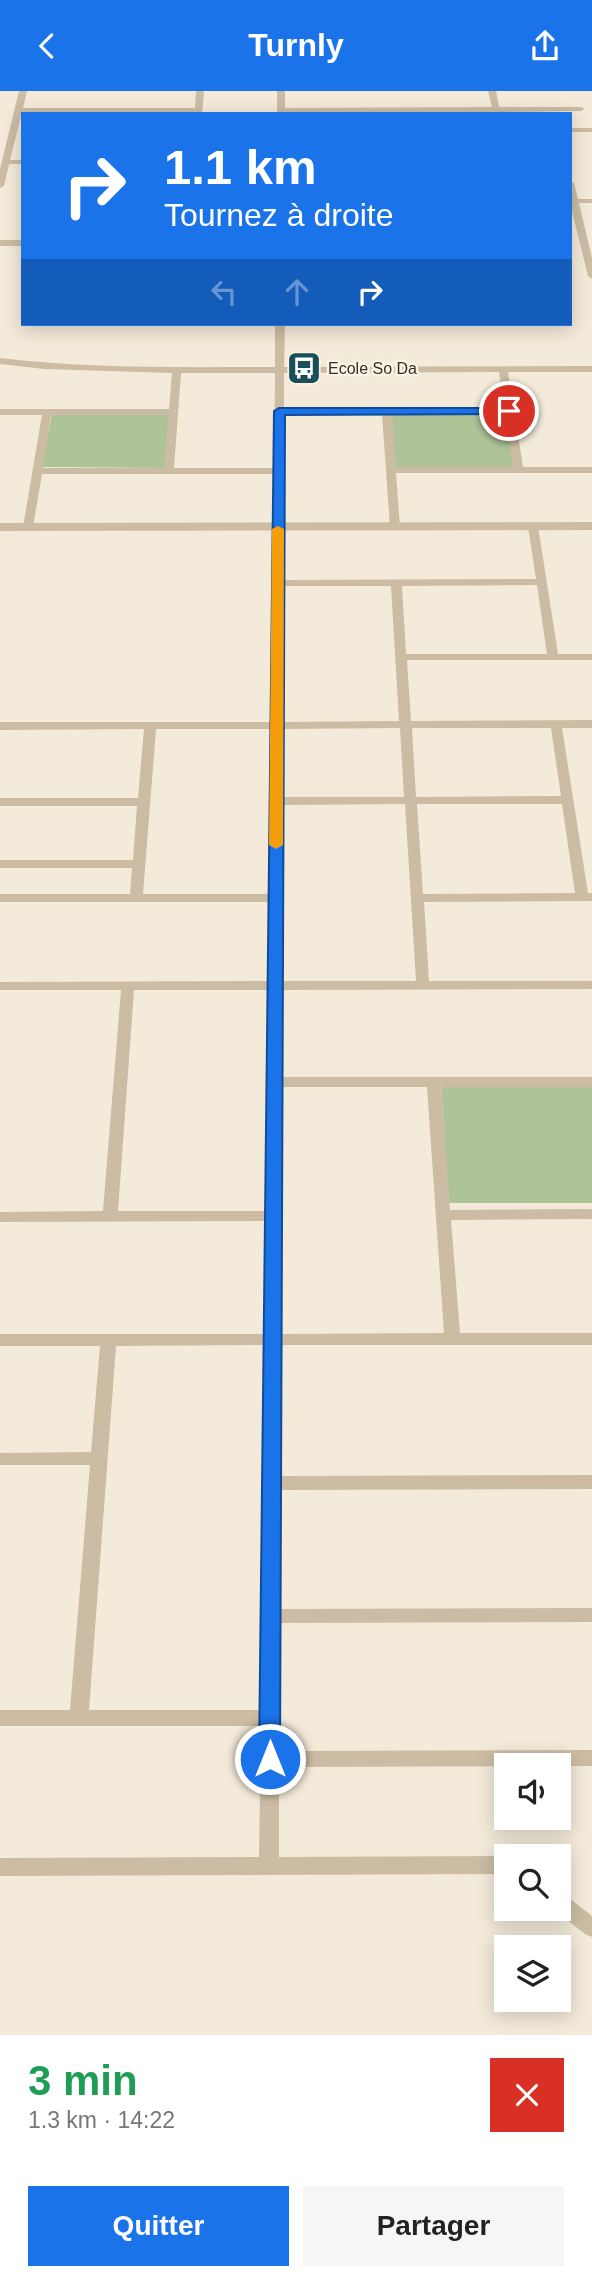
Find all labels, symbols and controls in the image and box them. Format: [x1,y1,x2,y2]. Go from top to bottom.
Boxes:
icon: back [28,27,66,65]
text: Turnly [248,27,344,63]
icon: share [526,27,564,65]
icon: right [49,140,140,231]
text: 1.1 km [164,140,317,194]
text: Tournez à droite [164,197,393,233]
icon: left [205,273,243,311]
icon: ahead [278,273,316,311]
icon: right [351,273,389,311]
bus stop icon: Ecole So Da [285,349,323,387]
place label: Ecole So Da [328,360,417,377]
pin [479,381,539,441]
icon: arrive [490,392,528,430]
position arrow [233,1722,307,1796]
map controls [494,1753,571,2012]
button: sound [494,1753,571,1830]
button: search [494,1844,571,1921]
button: layers [494,1935,571,2012]
text: 3 min [28,2057,138,2104]
button: close [490,2058,564,2132]
text: 1.3 km · 14:22 [28,2107,175,2133]
button: Quitter [28,2186,289,2266]
button: Partager [303,2186,564,2266]

